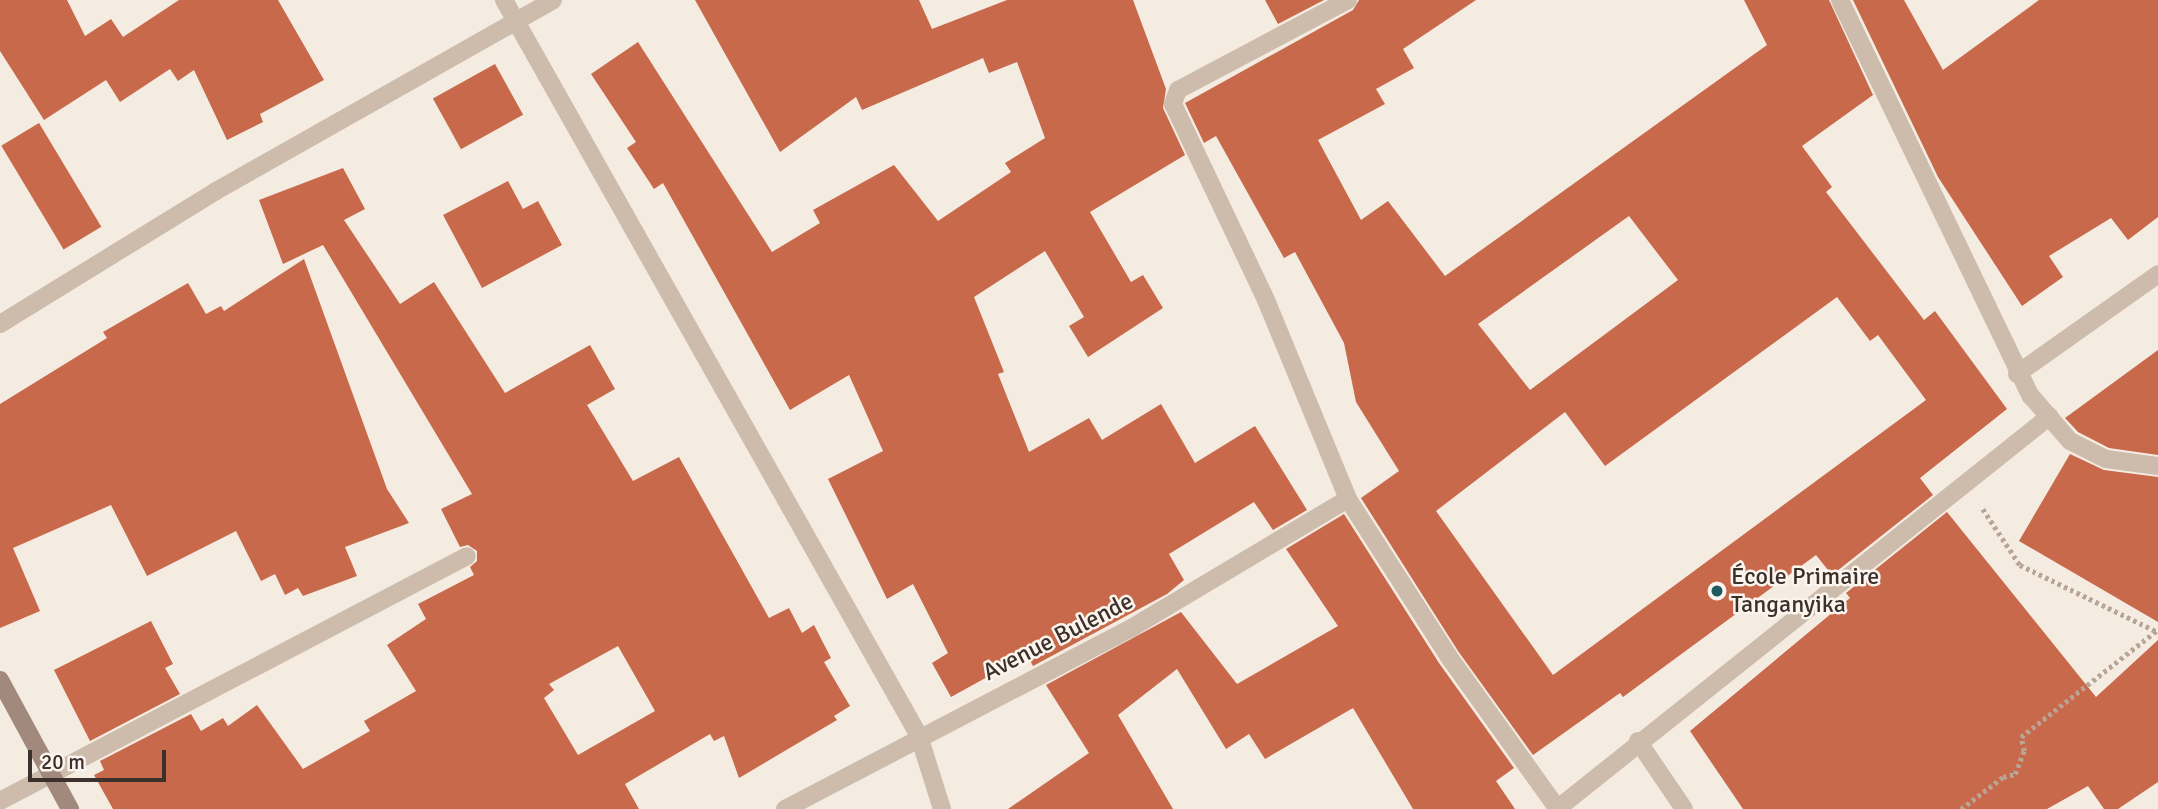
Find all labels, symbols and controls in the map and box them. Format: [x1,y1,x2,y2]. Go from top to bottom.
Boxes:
place label: École Primaire Tanganyika [1731,563,1879,619]
marker: École Primaire Tanganyika [1709,583,1725,599]
street label: Avenue Bulende [978,587,1138,687]
scale bar [32,736,170,780]
text: 20 m [41,749,85,775]

